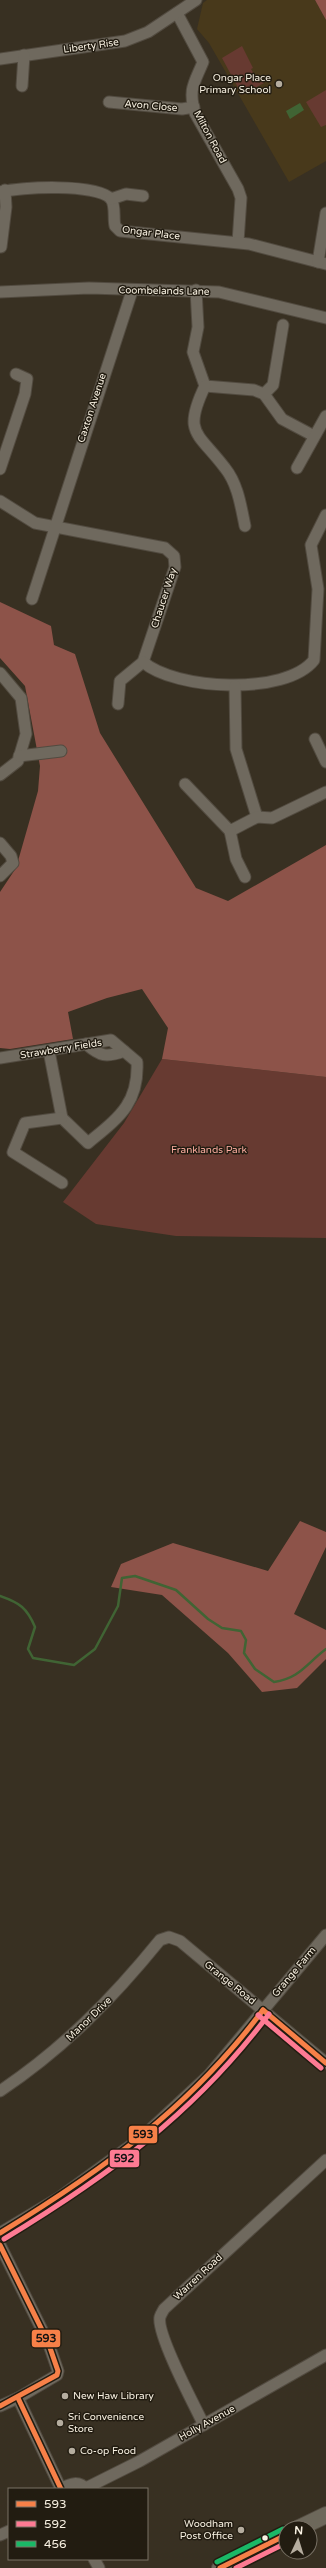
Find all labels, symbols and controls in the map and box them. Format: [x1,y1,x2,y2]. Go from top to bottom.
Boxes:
street label: Liberty Rise [62,36,120,56]
place label: Ongar Place Primary School [199,72,271,96]
marker: Ongar Place Primary School [274,79,284,89]
street label: Avon Close [124,98,178,114]
street label: Milton Road [191,108,229,166]
street label: Ongar Place [121,223,181,243]
street label: Coombelands Lane [118,284,210,298]
street label: Caxton Avenue [75,371,109,444]
street label: Chaucer Way [149,566,180,630]
street label: Strawberry Fields [19,1037,103,1061]
park label: Franklands Park [171,1144,248,1156]
street label: Grange Farm [270,1945,318,1999]
street label: Grange Road [202,1959,258,2007]
street label: Manor Drive [64,1994,114,2044]
line badge: 593 [128,2125,158,2144]
text: 593 [133,2128,153,2141]
line badge: 592 [109,2149,140,2168]
text: 592 [114,2152,134,2165]
street label: Warren Road [171,2251,225,2303]
line badge: 593 [31,2329,61,2348]
text: 593 [36,2332,56,2345]
place label: New Haw Library [73,2390,154,2402]
marker: New Haw Library [60,2391,70,2401]
street label: Holly Avenue [177,2403,237,2443]
place label: Sri Convenience Store [68,2411,144,2435]
marker: Sri Convenience Store [55,2418,65,2428]
place label: Co-op Food [80,2445,136,2457]
marker: Co-op Food [67,2446,77,2456]
legend [8,2488,148,2560]
text: 593 [44,2497,67,2511]
text: 592 [44,2517,67,2531]
place label: Woodham Post Office [180,2518,233,2542]
north arrow [278,2520,318,2560]
text: N [294,2524,304,2537]
marker: Woodham Post Office [236,2525,246,2535]
unlabelled marker [260,2533,270,2543]
text: 456 [44,2537,67,2551]

